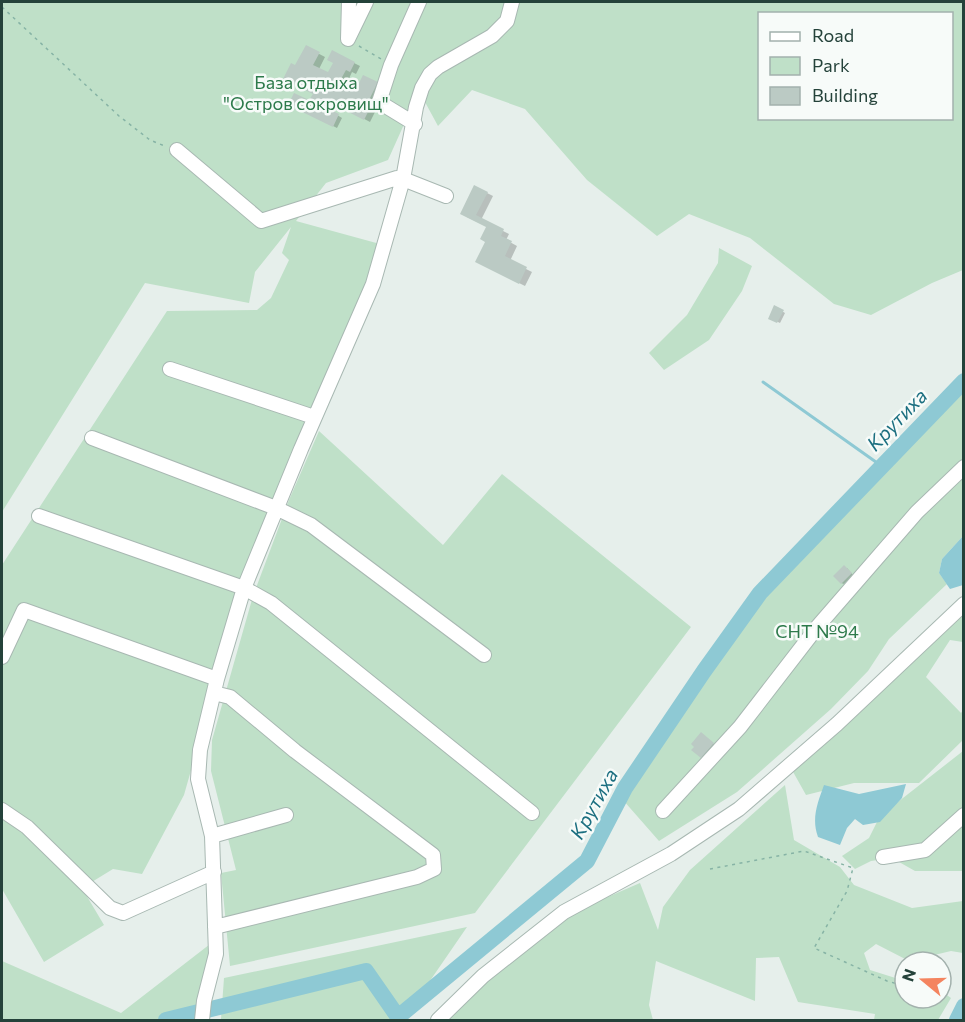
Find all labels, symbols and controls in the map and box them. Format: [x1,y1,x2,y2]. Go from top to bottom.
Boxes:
legend [758,12,953,120]
text: Road [812,24,854,46]
text: Park [812,54,850,76]
park label: База отдыха "Остров сокровищ" [223,71,389,114]
text: Building [812,84,878,106]
water label: Крутиха [861,383,932,455]
park label: СНТ №94 [775,620,859,642]
water label: Крутиха [564,764,622,843]
north arrow [893,950,953,1010]
text: N [897,966,919,984]

